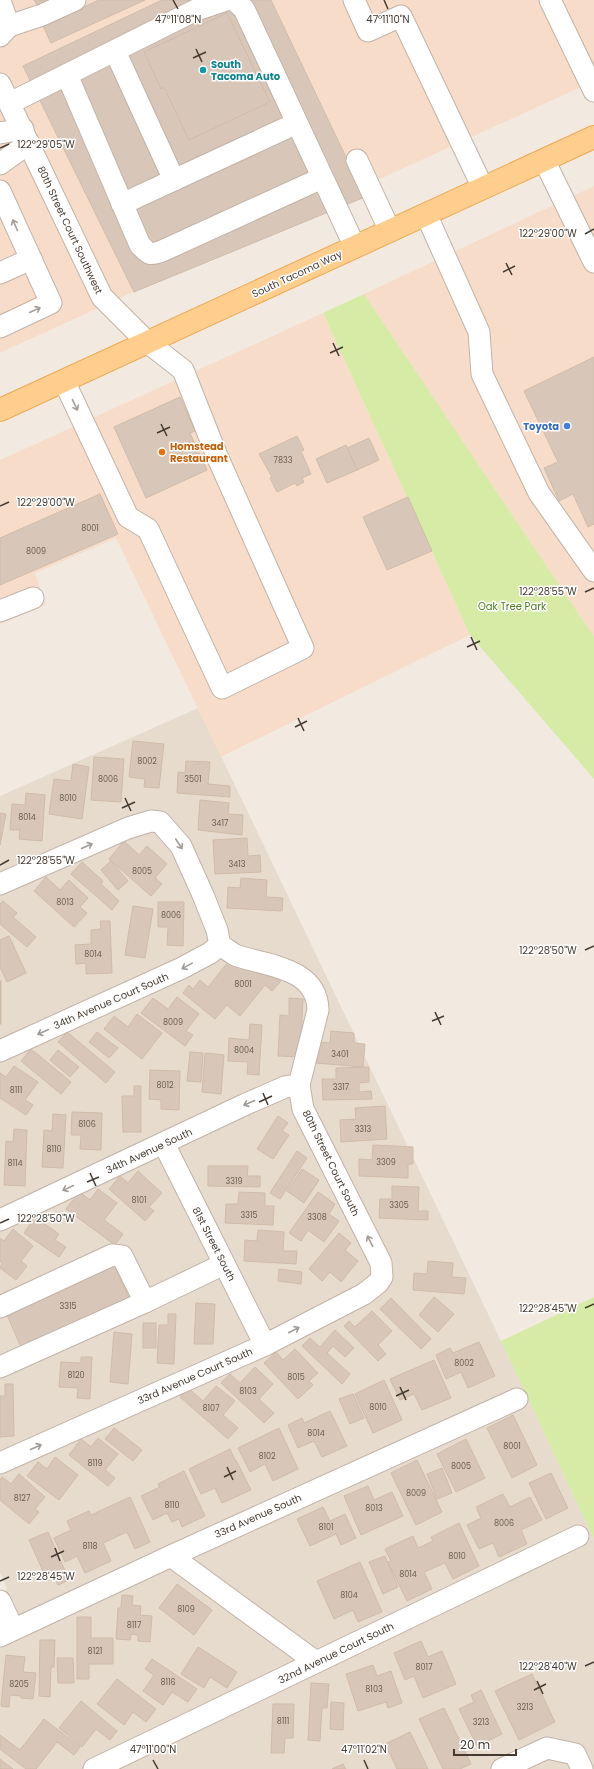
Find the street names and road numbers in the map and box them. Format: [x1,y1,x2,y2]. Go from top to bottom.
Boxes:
street label: 80th Street Court Southwest [34,163,106,297]
street label: South Tacoma Way [249,246,345,301]
street label: 34th Avenue Court South [51,969,171,1033]
street label: 80th Street Court South [299,1107,363,1219]
street label: 34th Avenue South [103,1124,195,1178]
street label: 81st Street South [189,1204,239,1284]
street label: 33rd Avenue Court South [135,1344,255,1408]
street label: 33rd Avenue South [212,1490,304,1542]
street label: 32nd Avenue Court South [276,1618,396,1688]

